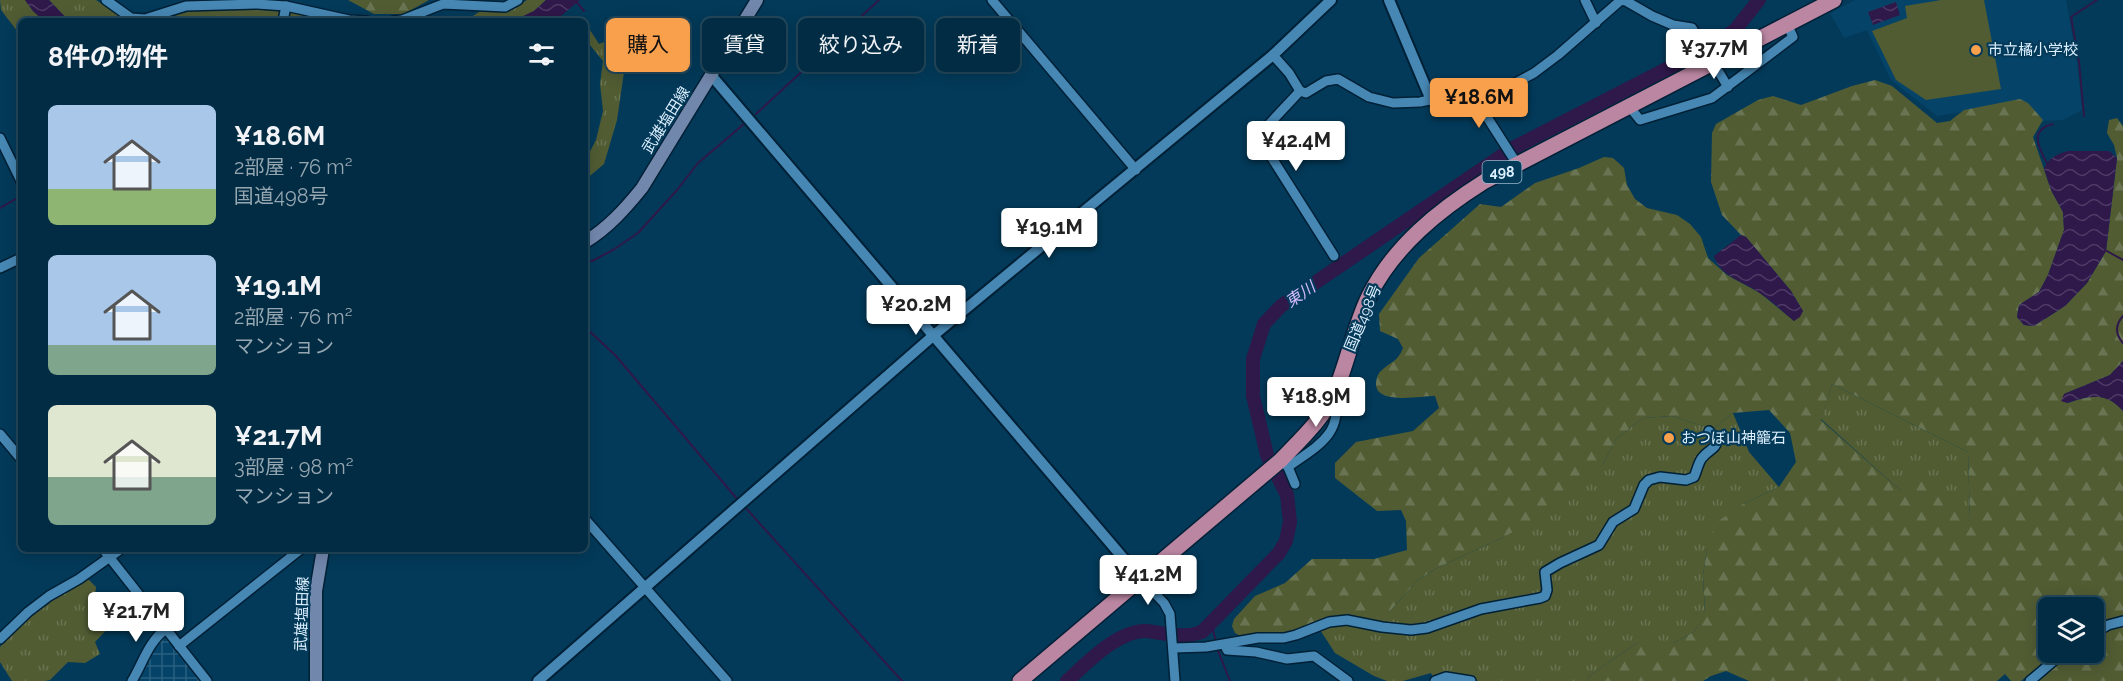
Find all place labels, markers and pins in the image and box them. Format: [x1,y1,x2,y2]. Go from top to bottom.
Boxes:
pin: ¥37.7M [1665,29,1763,80]
place label: 市立橘小学校 [1988,41,2078,59]
marker: 市立橘小学校 [1969,43,1983,57]
pin: ¥18.6M [1430,78,1528,129]
pin: ¥42.4M [1247,121,1345,172]
pin: ¥19.1M [1000,208,1098,259]
pin: ¥20.2M [867,285,965,336]
pin: ¥18.9M [1267,377,1365,428]
place label: おつぼ山神籠石 [1681,429,1786,447]
marker: おつぼ山神籠石 [1662,431,1676,445]
pin: ¥41.2M [1099,555,1197,606]
pin: ¥21.7M [87,592,185,643]

